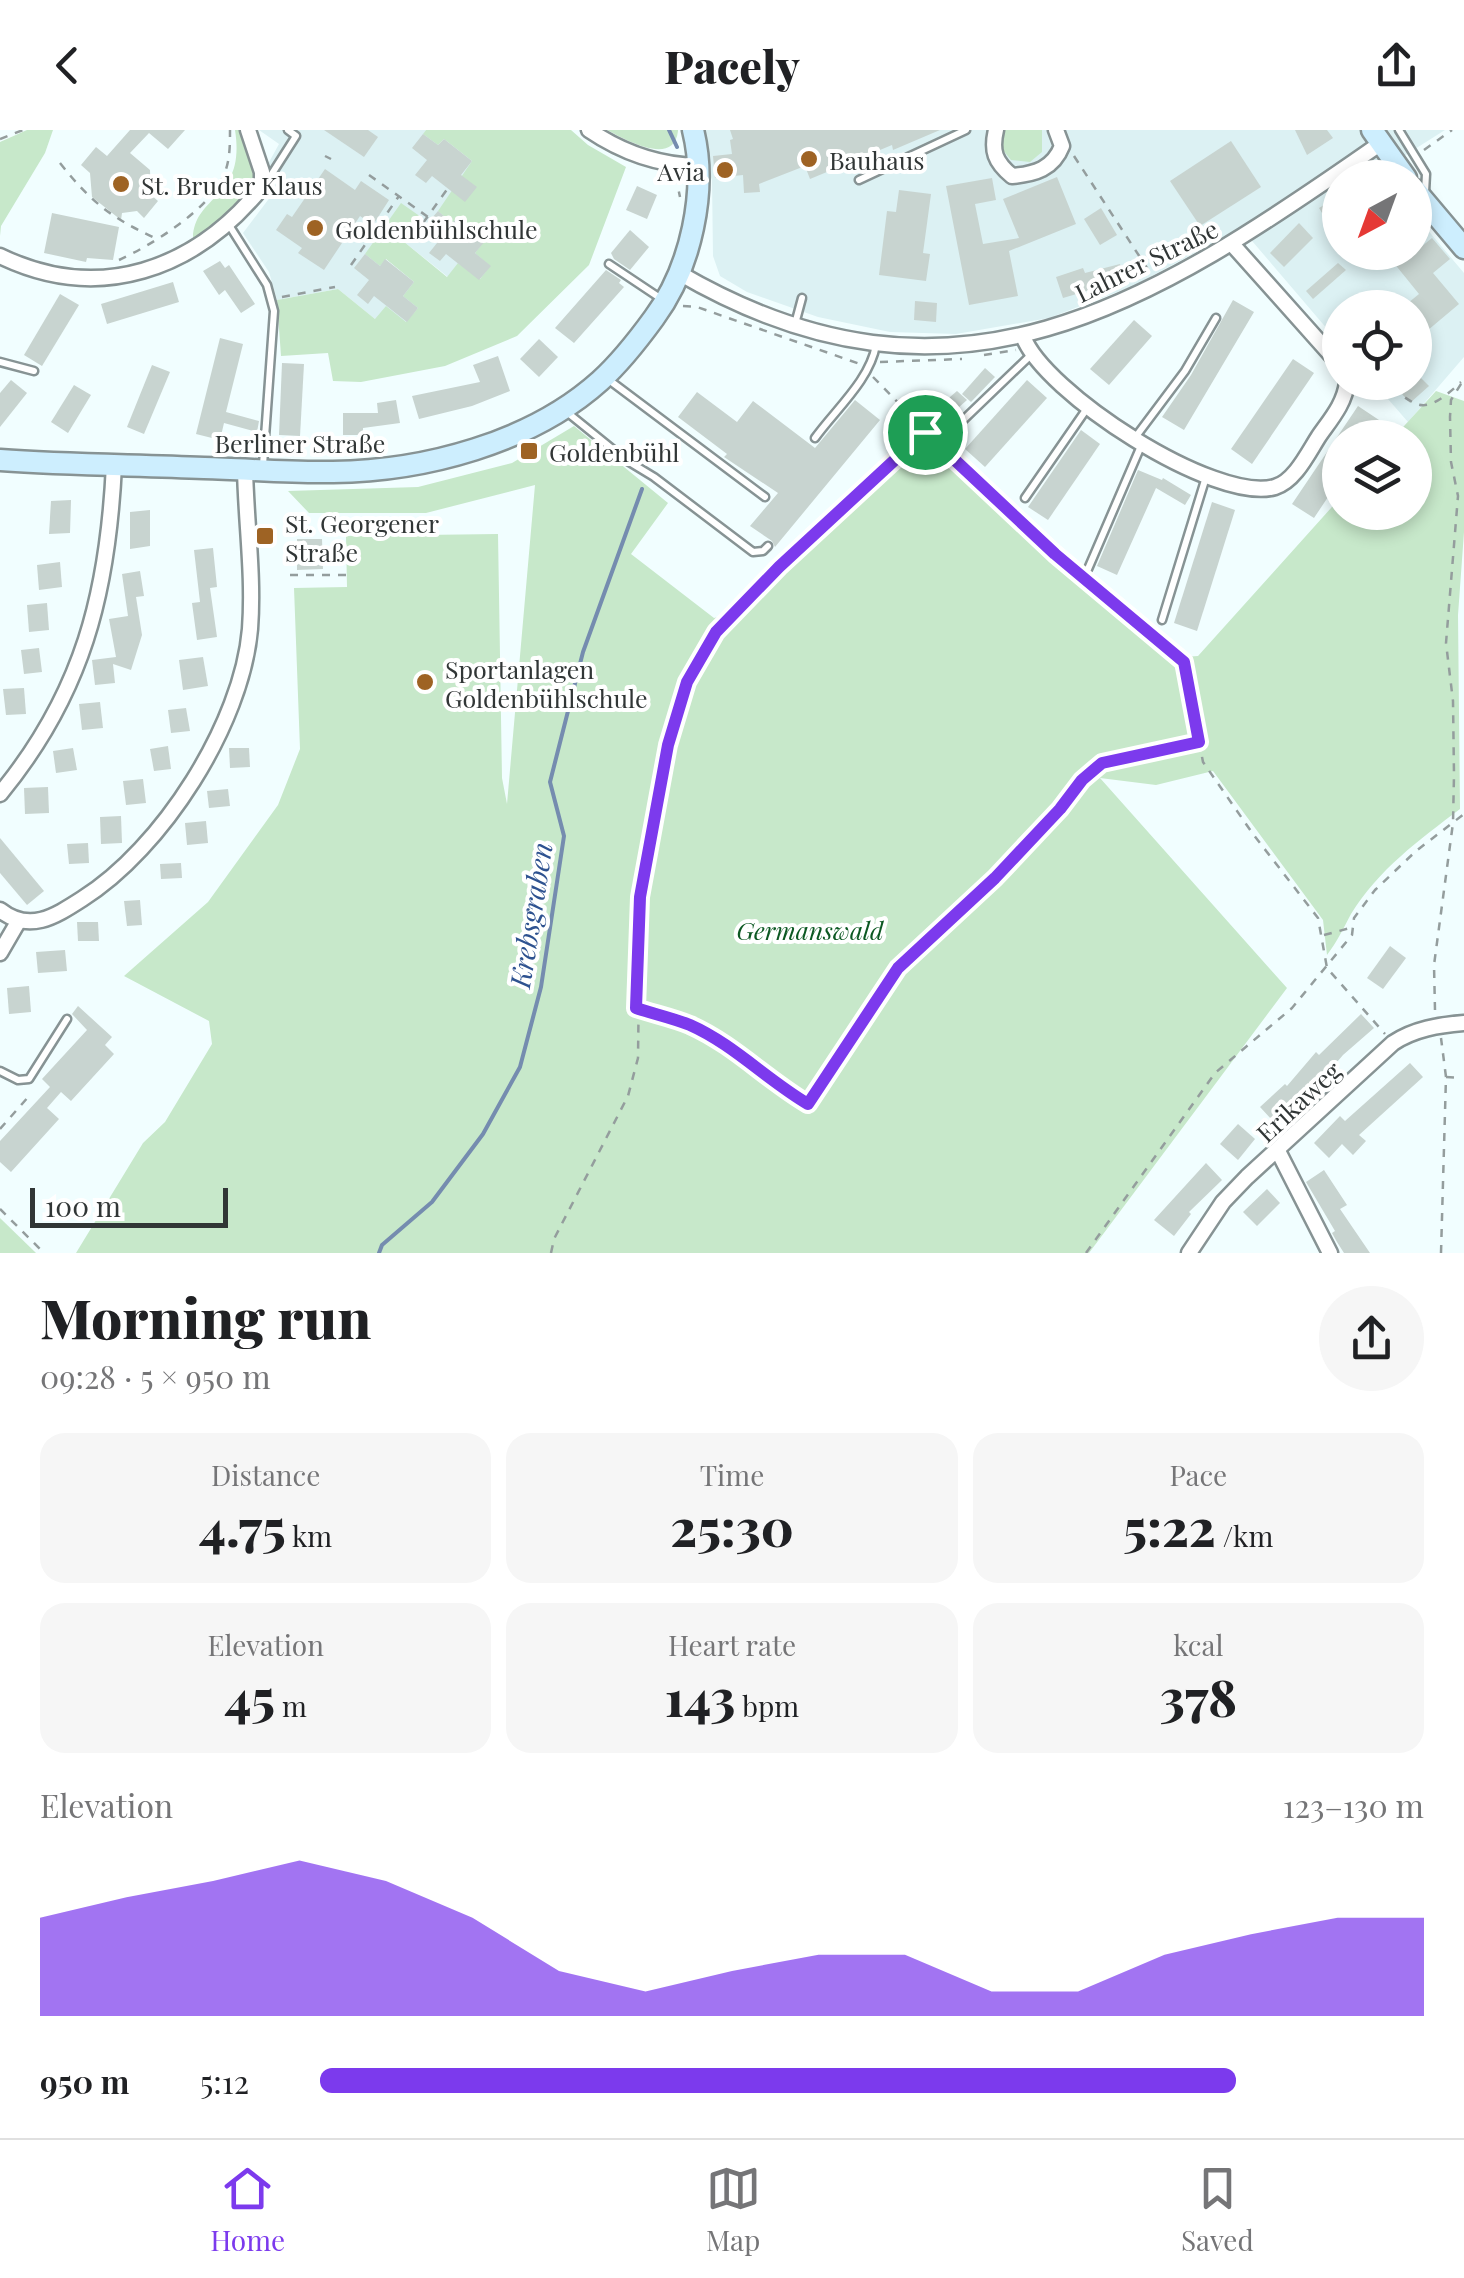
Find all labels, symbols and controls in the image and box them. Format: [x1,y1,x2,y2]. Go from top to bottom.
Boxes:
text: Pacely [664,35,800,95]
icon: back [40,38,95,93]
icon: share [1369,38,1424,93]
place label: Bauhaus [829,143,924,176]
marker: Bauhaus [798,148,820,170]
place label: Avia [656,154,706,187]
marker: Avia [714,159,736,181]
north arrow [1322,160,1432,270]
map controls [1322,160,1432,530]
place label: St. Bruder Klaus [141,168,323,201]
marker: St. Bruder Klaus [110,173,132,195]
street label: Lahrer Straße [1069,211,1223,309]
place label: Goldenbühlschule [335,212,538,245]
marker: Goldenbühlschule [304,217,326,239]
button: locate [1322,290,1432,400]
pin [883,390,968,475]
icon: arrive [898,405,953,460]
button: layers [1322,420,1432,530]
street label: Berliner Straße [215,426,385,459]
place label: Goldenbühl [549,435,679,468]
marker: Goldenbühl [518,440,540,462]
place label: St. Georgener Straße [285,506,439,568]
marker: St. Georgener Straße [254,525,276,547]
place label: Sportanlagen Goldenbühlschule [445,652,648,714]
marker: Sportanlagen Goldenbühlschule [414,671,436,693]
water label: Krebsgraben [500,840,560,991]
park label: Germanswald [736,913,885,946]
street label: Erikaweg [1249,1053,1348,1149]
scale bar [30,1183,228,1228]
text: 100 m [45,1187,121,1224]
text: Morning run [40,1279,371,1353]
button: share [1319,1286,1424,1391]
text: 09:28 · 5 × 950 m [40,1354,271,1397]
text: Distance [211,1456,320,1493]
text: Time [700,1456,764,1493]
text: Pace [1169,1456,1227,1493]
text: 4.75 [199,1493,286,1560]
text: 25:30 [670,1493,794,1560]
text: 5:22 [1123,1493,1216,1560]
text: km [286,1517,332,1554]
text: /km [1216,1517,1273,1554]
text: Elevation [207,1626,324,1663]
text: Heart rate [668,1626,796,1663]
text: kcal [1173,1626,1223,1663]
text: 45 [224,1663,275,1730]
text: 143 [665,1663,735,1730]
text: 378 [1160,1663,1237,1730]
text: m [275,1687,307,1724]
text: bpm [735,1687,799,1724]
text: Elevation [40,1783,173,1826]
text: 123–130 m [1283,1783,1424,1826]
text: 950 m [40,2059,129,2102]
text: 5:12 [200,2059,249,2102]
tab: Home [210,2161,285,2258]
tab: Map [706,2161,761,2258]
tab: Saved [1181,2161,1254,2258]

